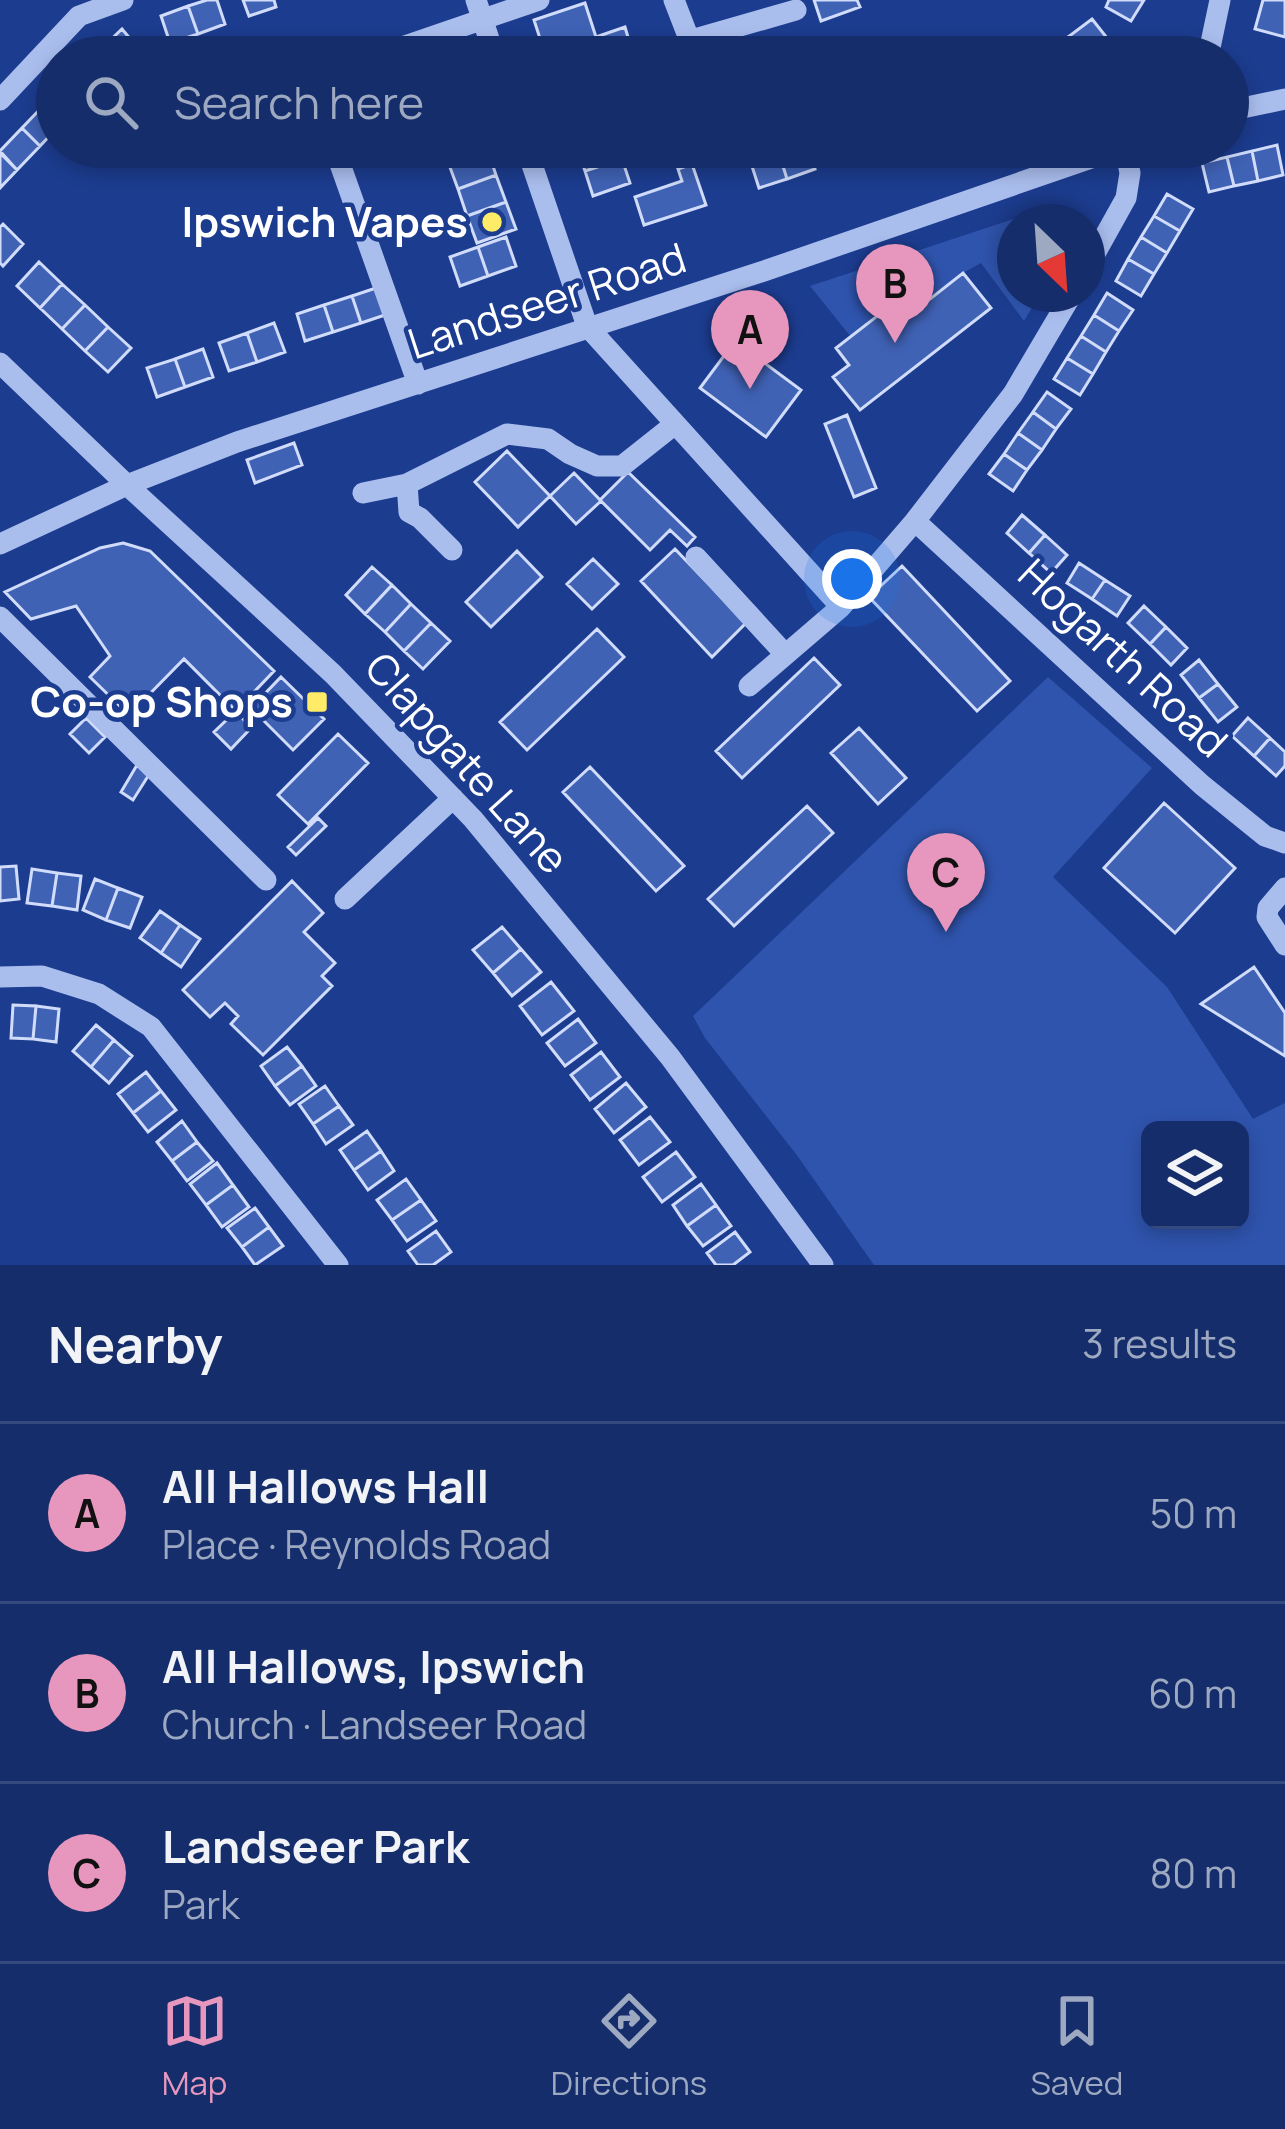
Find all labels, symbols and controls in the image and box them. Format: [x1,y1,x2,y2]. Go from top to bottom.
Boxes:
search box [36,36,1249,168]
icon: search [78,69,144,135]
text: Search here [174,71,424,133]
place label: Ipswich Vapes [182,192,468,250]
north arrow [997,204,1105,312]
marker: Ipswich Vapes [479,209,505,235]
street label: Landseer Road [400,228,693,372]
pin: B [856,244,934,343]
pin: A [711,290,789,389]
street label: Hogarth Road [1006,545,1241,769]
your location [822,549,882,609]
street label: Clapgate Lane [353,639,583,886]
place label: Co-op Shops [30,672,293,730]
marker: Co-op Shops [304,689,330,715]
pin: C [907,833,985,932]
map controls [1141,1121,1249,1229]
button: layers [1141,1121,1249,1229]
text: Nearby [48,1309,223,1378]
text: 3 results [1082,1316,1237,1370]
text: All Hallows Hall [162,1455,489,1517]
text: A [74,1486,100,1540]
text: 50 m [1150,1486,1237,1540]
text: Place · Reynolds Road [162,1517,551,1571]
text: All Hallows, Ipswich [162,1635,585,1697]
text: B [75,1666,99,1720]
text: 60 m [1148,1666,1237,1720]
text: Church · Landseer Road [162,1697,587,1751]
text: Landseer Park [162,1815,469,1877]
text: C [73,1846,101,1900]
text: 80 m [1150,1846,1237,1900]
text: Park [162,1877,240,1931]
tab: Map [162,1988,228,2105]
tab: Directions [551,1988,707,2105]
tab: Saved [1030,1988,1123,2105]

